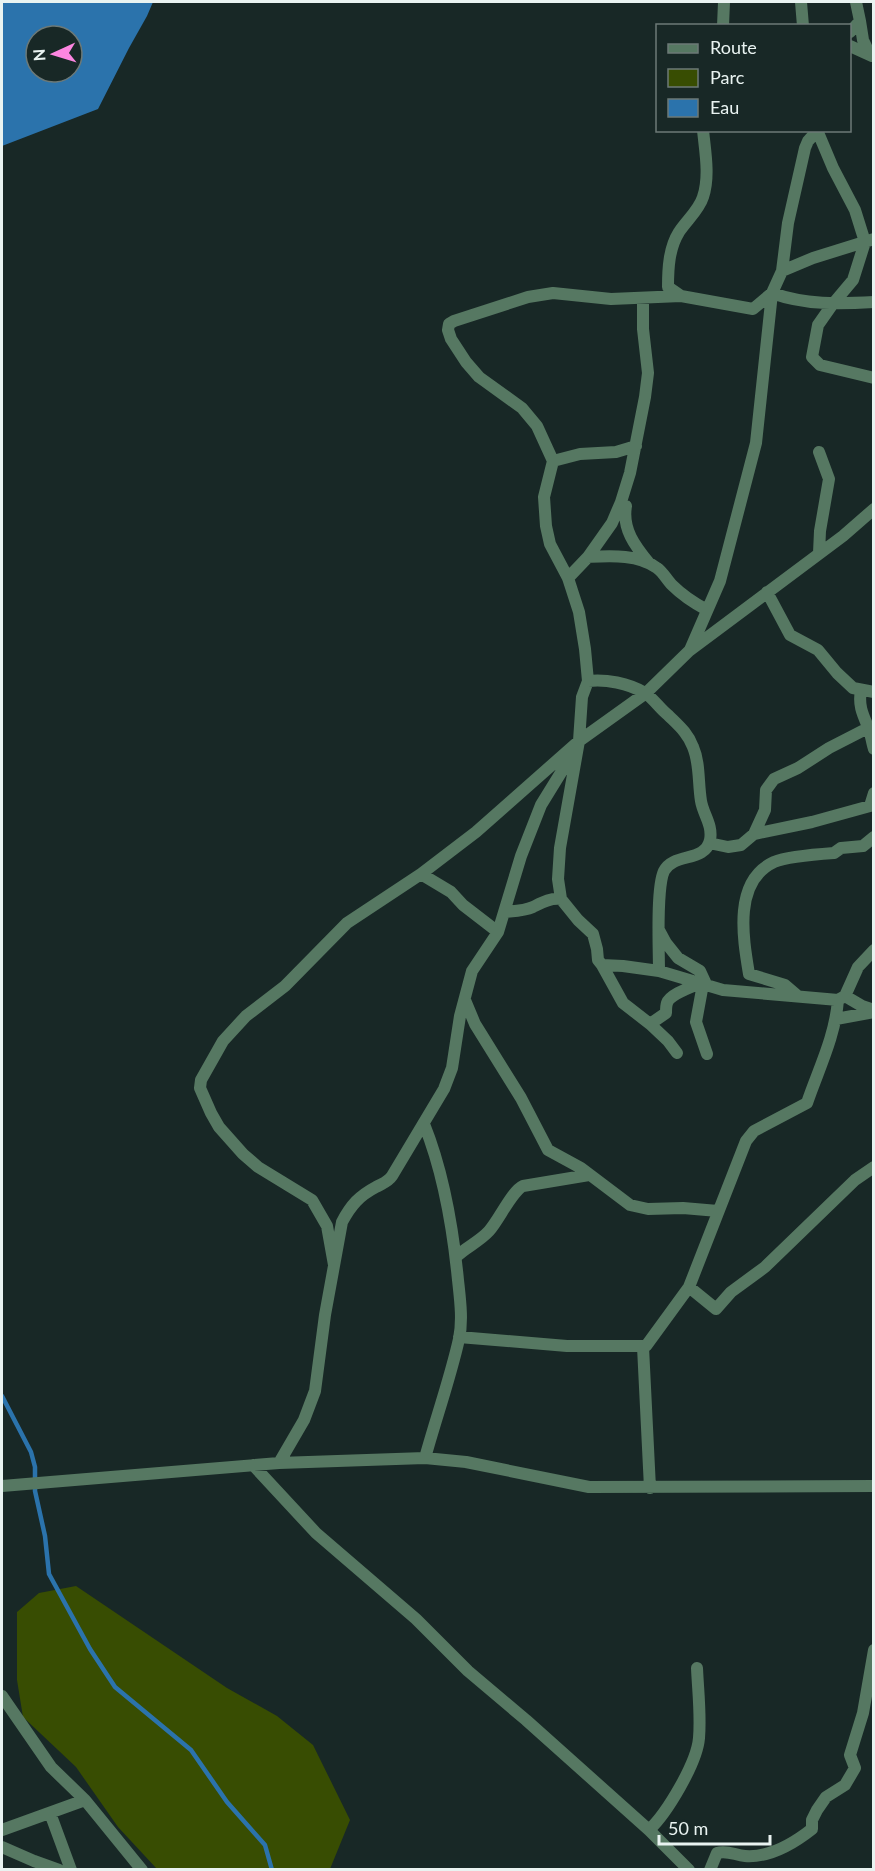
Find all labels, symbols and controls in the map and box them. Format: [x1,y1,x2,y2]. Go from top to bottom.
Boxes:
north arrow [24,24,84,84]
legend [656,24,851,132]
text: Route [710,36,757,58]
text: N [29,48,48,62]
text: Parc [710,66,745,88]
text: Eau [710,96,739,118]
scale bar [659,1808,770,1846]
text: 50 m [668,1817,708,1839]

